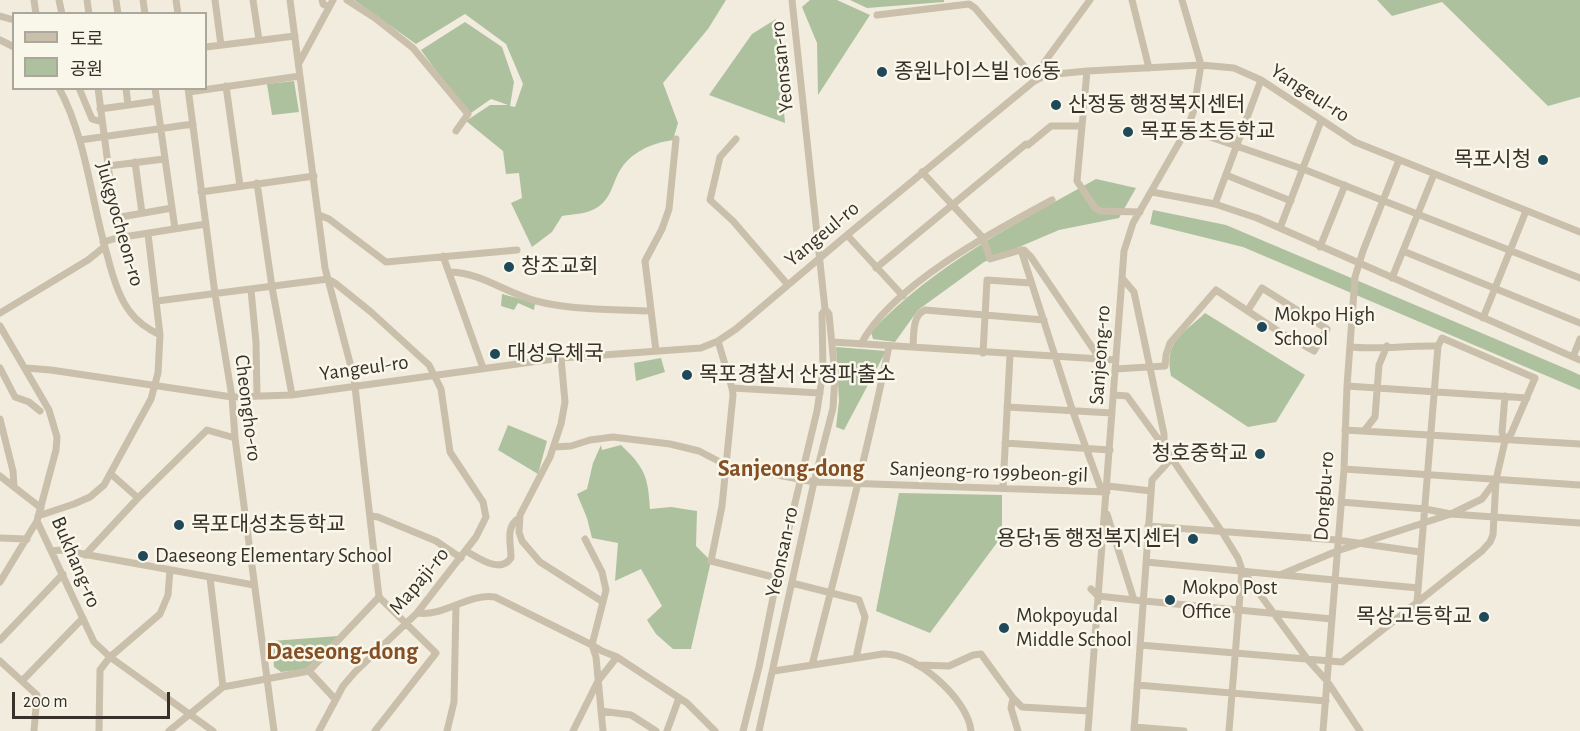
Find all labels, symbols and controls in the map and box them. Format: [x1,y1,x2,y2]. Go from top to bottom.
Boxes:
legend [12,12,207,90]
street label: Yeonsan-ro [765,20,799,114]
text: 도로 [70,31,103,49]
street label: Yangeul-ro [1266,58,1354,128]
place label: 종원나이스빌 106동 [894,59,1061,85]
text: 공원 [70,61,103,79]
marker: 종원나이스빌 106동 [875,65,889,79]
place label: 산정동 행정복지센터 [1068,92,1245,118]
marker: 산정동 행정복지센터 [1049,98,1063,112]
place label: 목포동초등학교 [1140,119,1275,145]
marker: 목포동초등학교 [1121,125,1135,139]
place label: 목포시청 [1454,147,1531,173]
marker: 목포시청 [1536,153,1550,167]
street label: Jukgyocheon-ro [90,159,150,289]
street label: Yangeul-ro [780,196,864,272]
place label: 창조교회 [521,254,598,280]
marker: 창조교회 [502,260,516,274]
place label: Mokpo High School [1274,302,1375,352]
street label: Sanjeong-ro [1084,304,1116,406]
marker: Mokpo High School [1255,320,1269,334]
place label: 대성우체국 [507,341,604,367]
marker: 대성우체국 [488,347,502,361]
street label: Yangeul-ro [318,349,410,387]
street label: Cheongho-ro [229,353,267,463]
place label: 목포경찰서 산정파출소 [699,362,896,388]
marker: 목포경찰서 산정파출소 [680,368,694,382]
place label: 청호중학교 [1151,441,1248,467]
marker: 청호중학교 [1253,447,1267,461]
street label: Dongbu-ro [1308,450,1340,542]
district label: Sanjeong-dong [718,455,864,483]
street label: Sanjeong-ro 199beon-gil [889,456,1089,488]
street label: Yeonsan-ro [760,504,804,600]
place label: 목포대성초등학교 [191,512,346,538]
street label: Bukhang-ro [46,513,106,611]
marker: 목포대성초등학교 [172,518,186,532]
place label: 용당1동 행정복지센터 [996,526,1181,552]
marker: 용당1동 행정복지센터 [1186,532,1200,546]
street label: Mapaji-ro [383,542,455,620]
place label: Daeseong Elementary School [155,543,392,569]
marker: Daeseong Elementary School [136,549,150,563]
place label: Mokpo Post Office [1182,575,1277,625]
marker: Mokpo Post Office [1163,593,1177,607]
place label: Mokpoyudal Middle School [1016,603,1132,653]
place label: 목상고등학교 [1356,604,1472,630]
marker: 목상고등학교 [1477,610,1491,624]
marker: Mokpoyudal Middle School [997,621,1011,635]
district label: Daeseong-dong [266,638,418,666]
scale bar [15,680,172,718]
text: 200 m [23,693,68,711]

